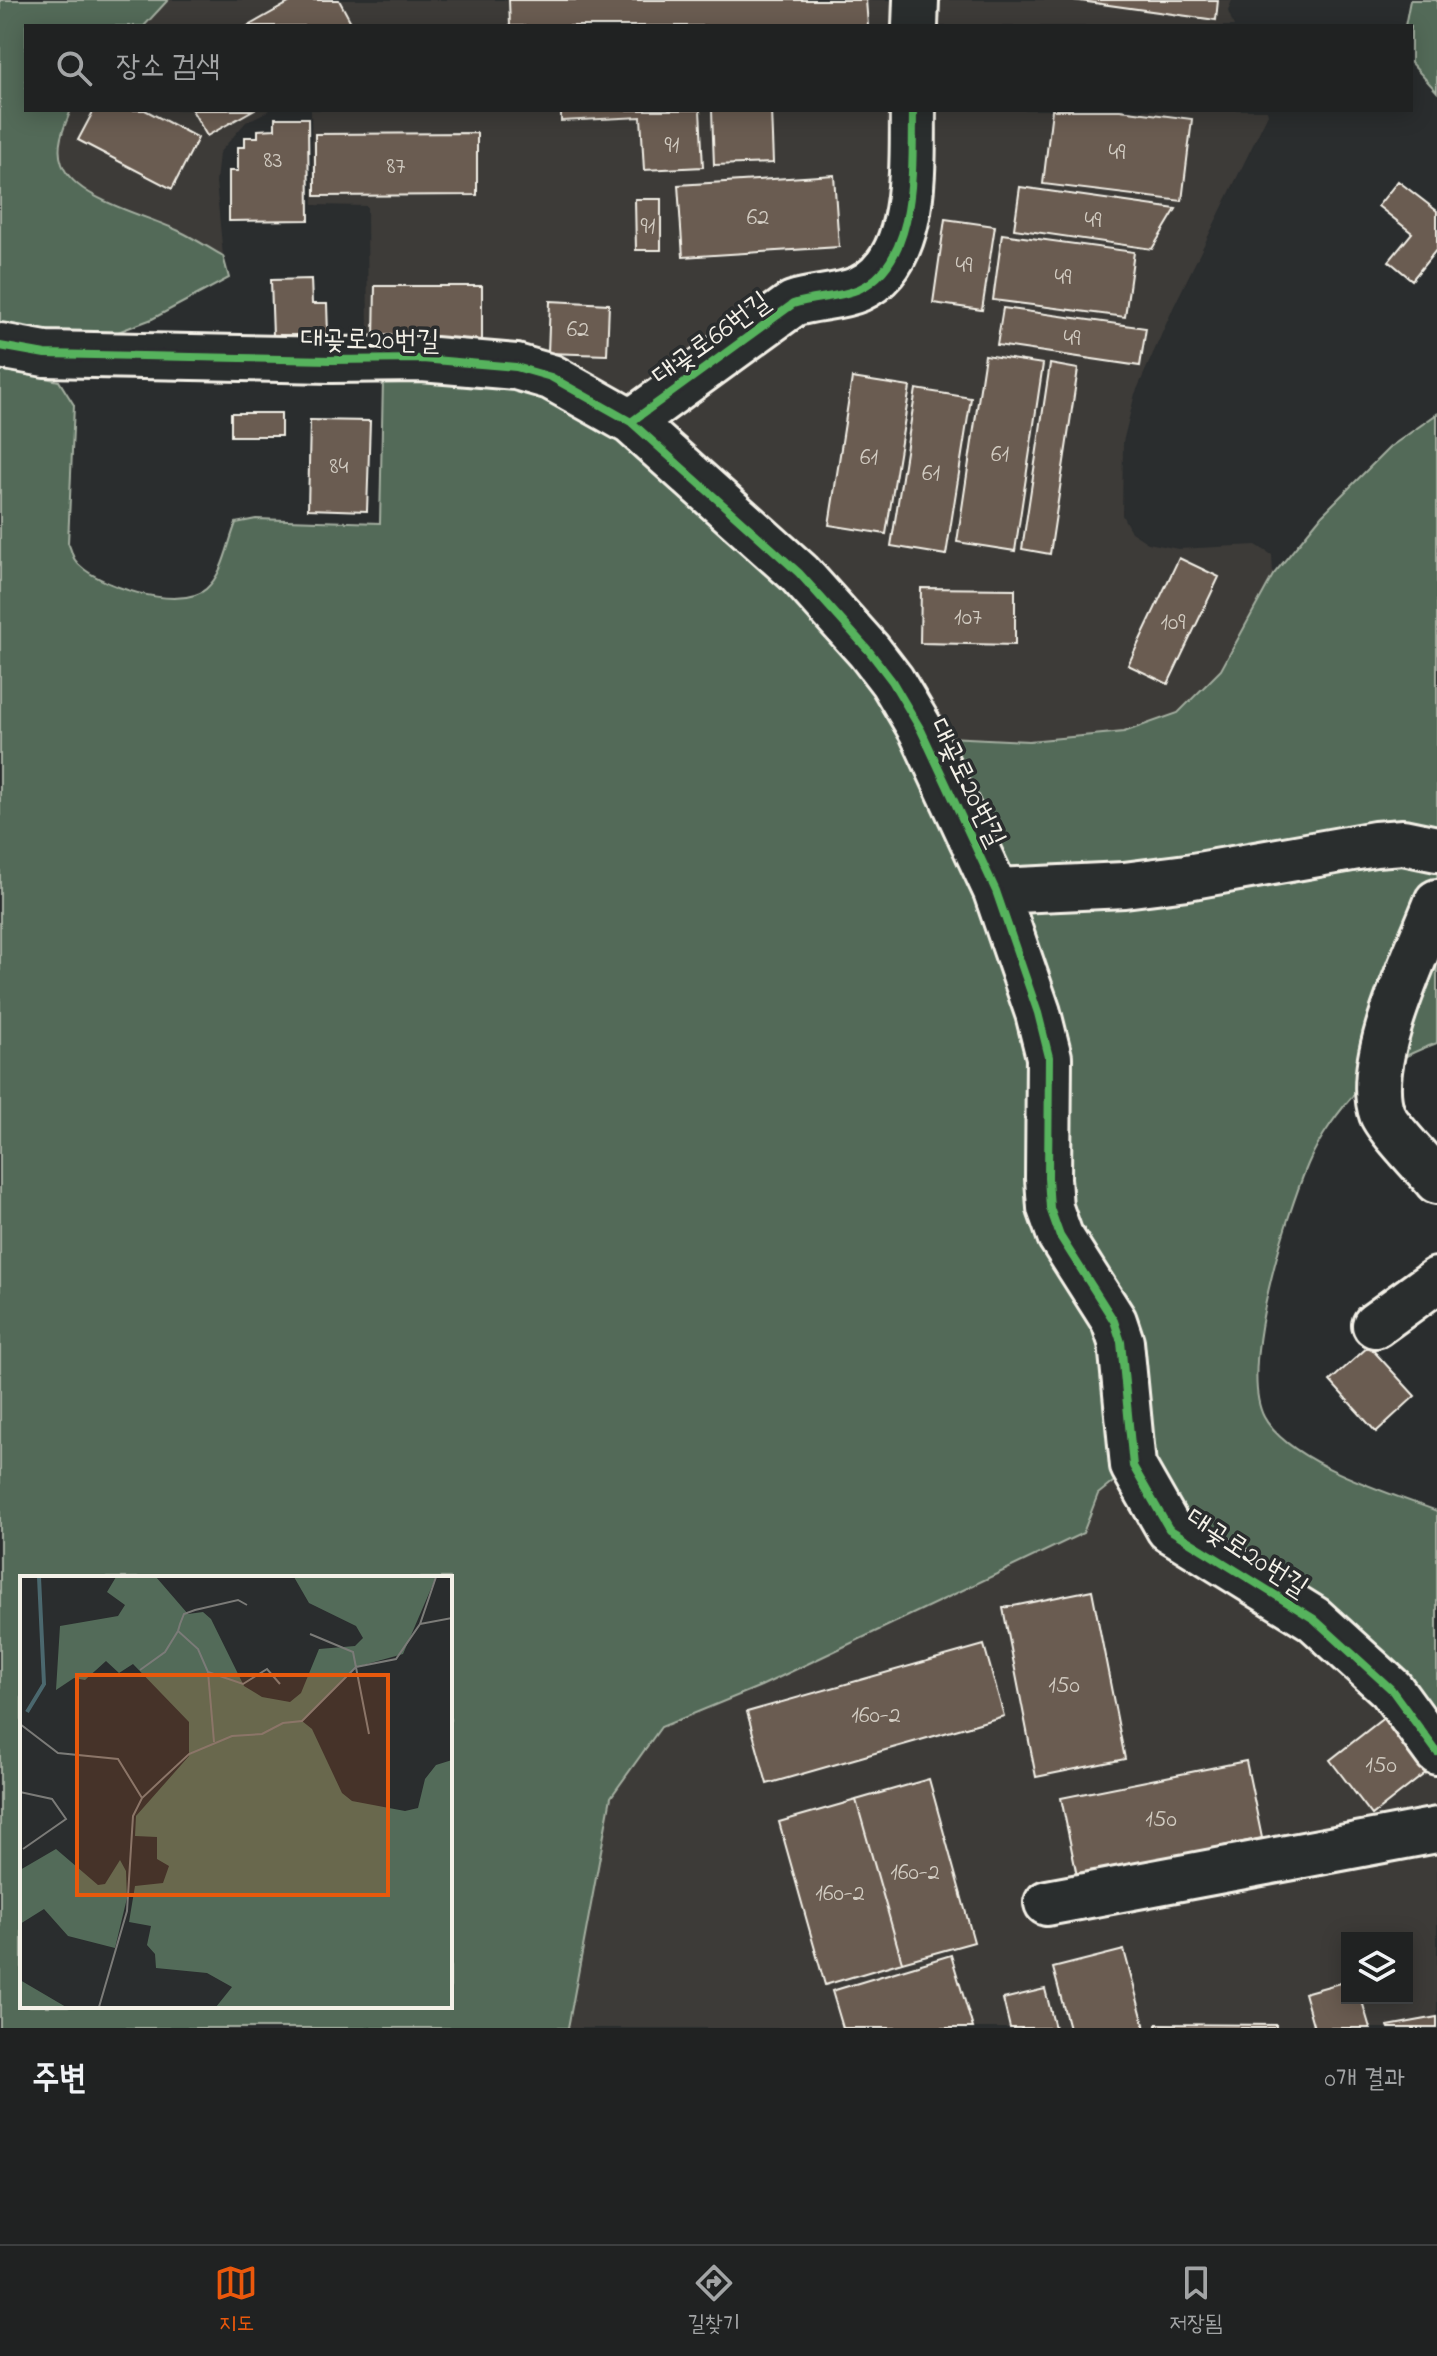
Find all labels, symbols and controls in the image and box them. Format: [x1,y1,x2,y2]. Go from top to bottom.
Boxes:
search box [24,24,1413,112]
icon: search [52,46,96,90]
text: 장소 검색 [116,46,220,90]
house number: 91 [665,129,680,164]
house number: 49 [1108,136,1126,171]
house number: 83 [264,144,282,179]
house number: 87 [387,150,406,185]
house number: 62 [747,201,769,236]
house number: 49 [1084,204,1102,239]
house number: 91 [641,210,656,245]
house number: 49 [955,249,973,284]
house number: 49 [1054,261,1072,296]
street label: 대곶로66번길 [644,283,780,397]
house number: 62 [567,313,589,348]
street label: 대곶로20번길 [300,320,440,363]
house number: 49 [1063,322,1081,357]
house number: 61 [991,438,1009,473]
house number: 61 [860,441,878,476]
house number: 84 [330,450,349,485]
house number: 61 [922,457,940,492]
house number: 107 [954,601,982,636]
house number: 109 [1160,606,1186,641]
street label: 대곶로20번길 [917,712,1015,855]
street label: 대곶로20번길 [1177,1499,1315,1609]
inset map [20,1576,452,2008]
house number: 150 [1048,1669,1080,1704]
house number: 160-2 [851,1699,901,1734]
house number: 150 [1365,1749,1397,1784]
house number: 150 [1145,1803,1177,1838]
house number: 160-2 [890,1856,940,1891]
house number: 160-2 [815,1877,865,1912]
map controls [1341,1932,1413,2004]
button: layers [1341,1932,1413,2004]
text: 주변 [32,2055,87,2105]
text: 0개 결과 [1325,2061,1405,2099]
tab: 지도 [214,2261,258,2341]
tab: 길찾기 [687,2261,740,2341]
tab: 저장됨 [1169,2261,1223,2341]

